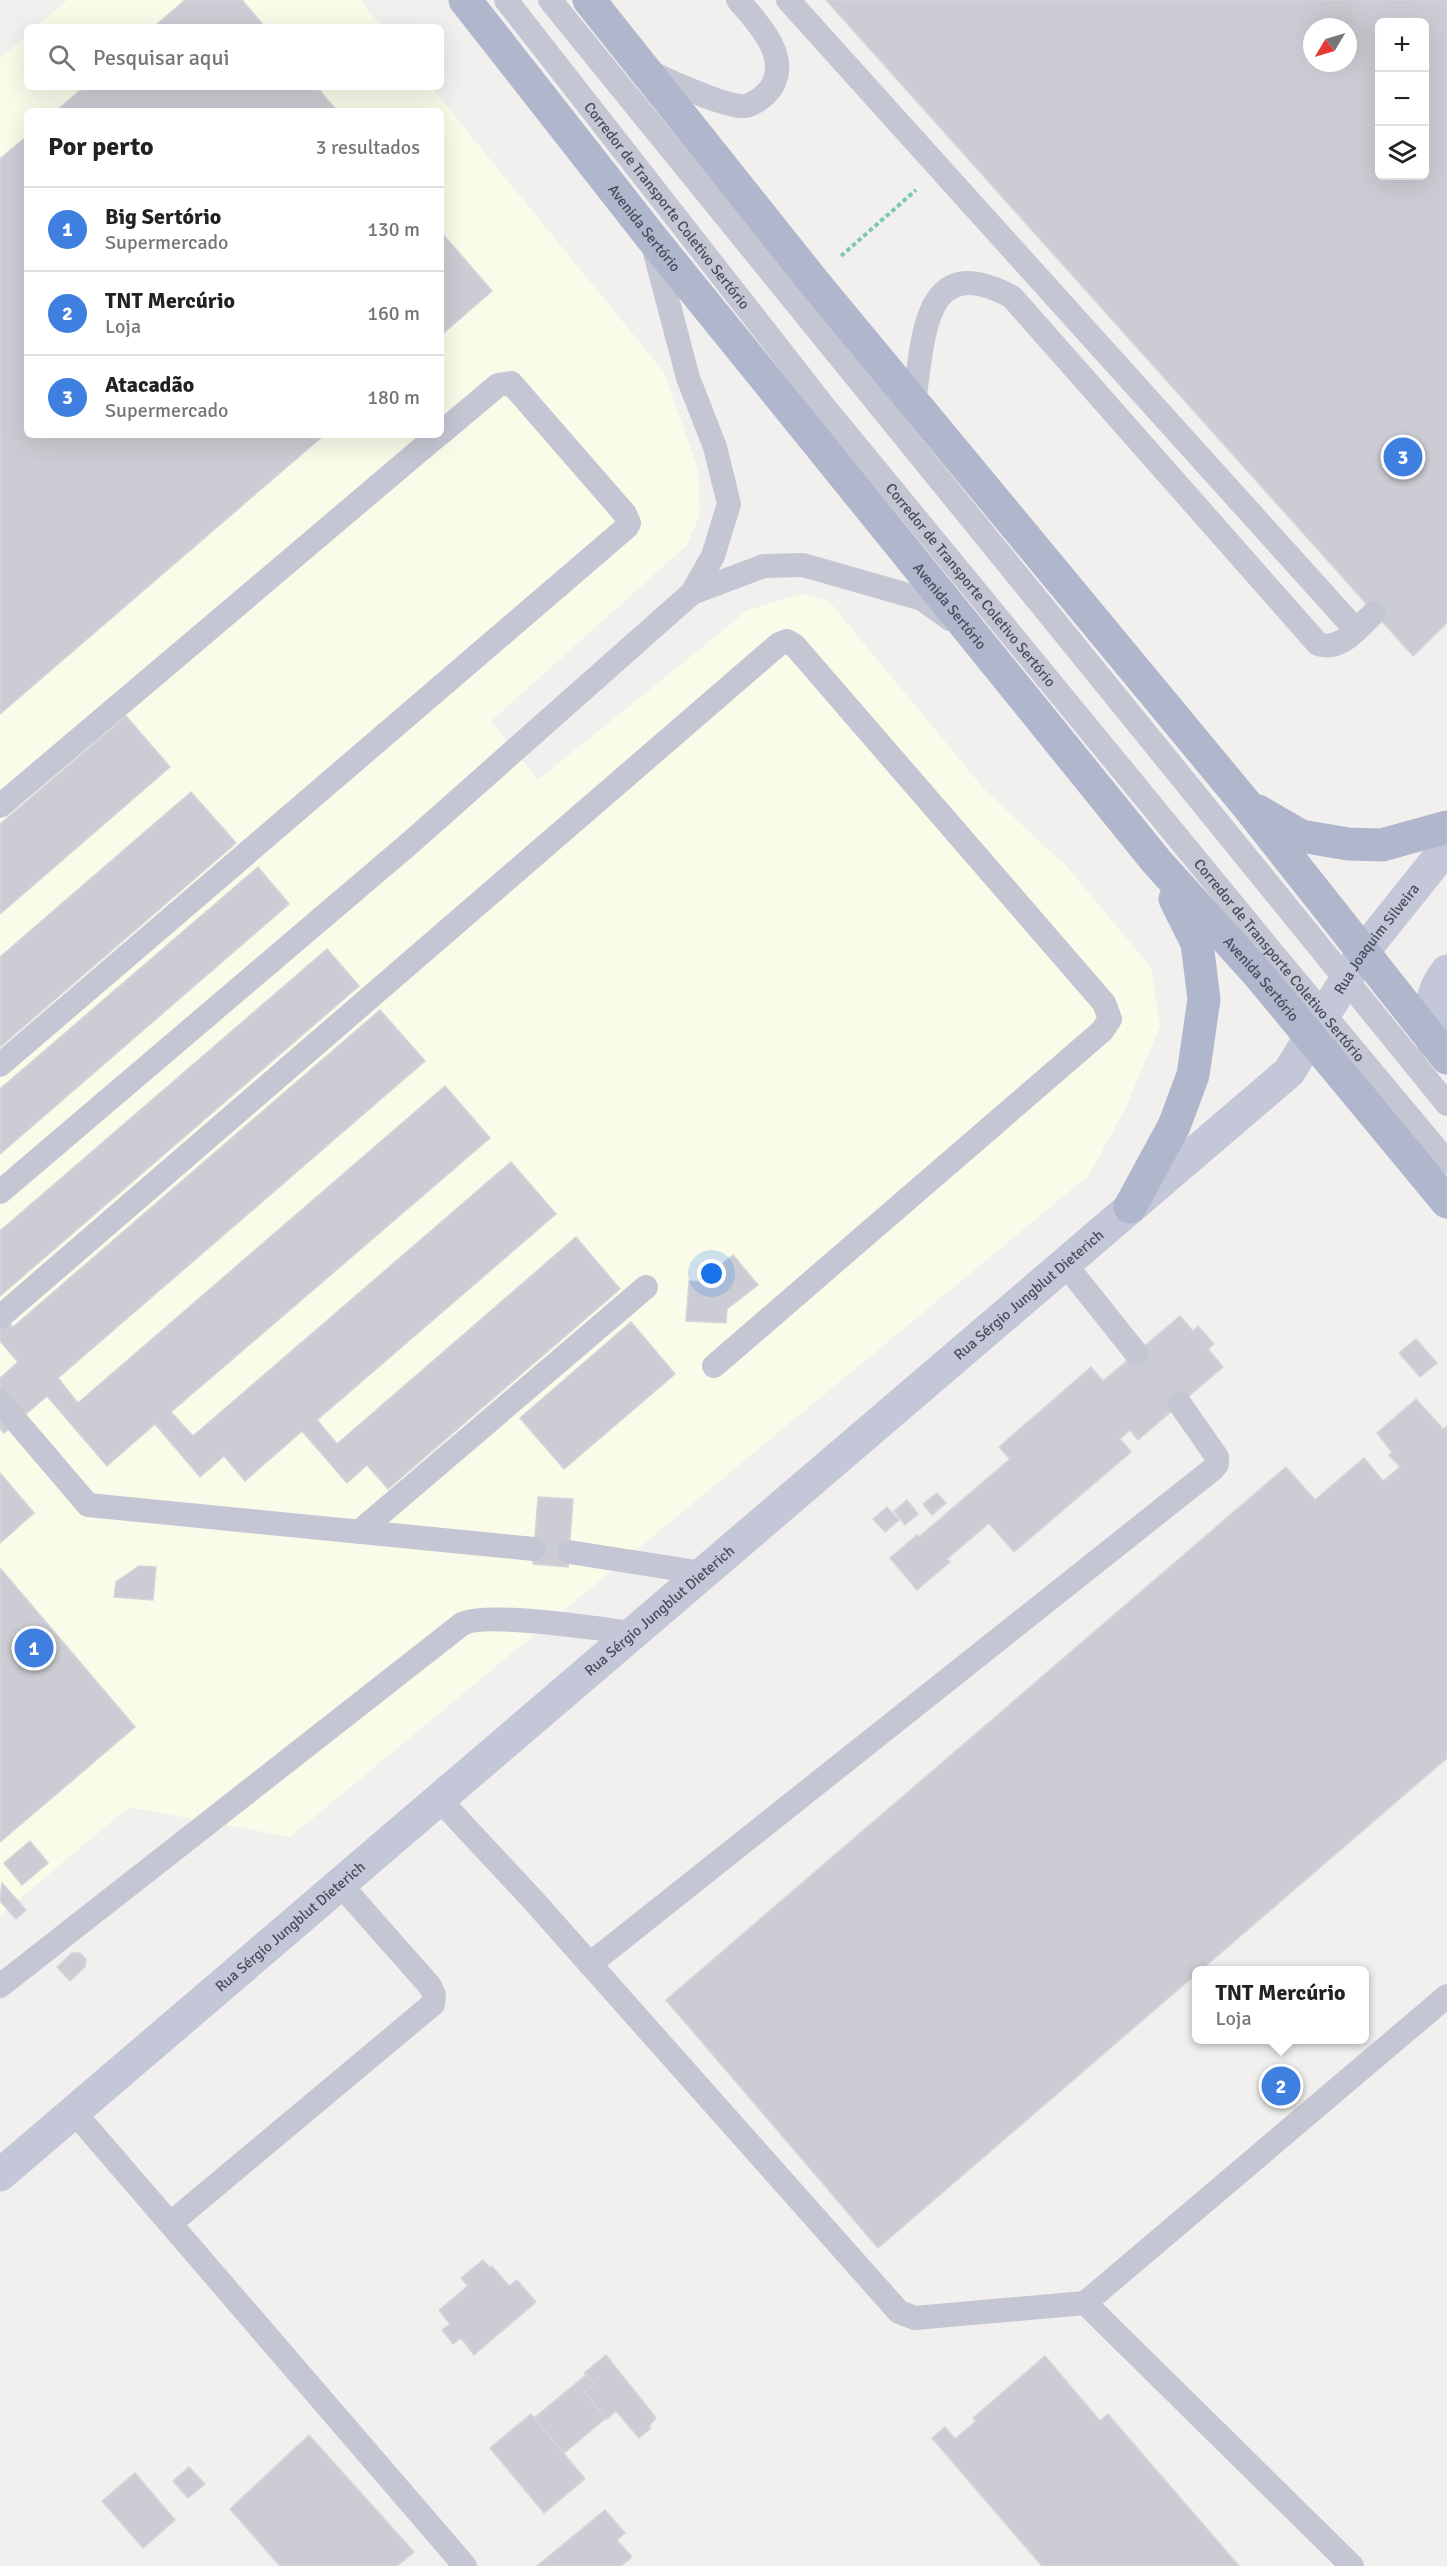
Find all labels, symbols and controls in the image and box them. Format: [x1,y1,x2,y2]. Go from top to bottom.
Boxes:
north arrow [1303,18,1357,72]
map controls [1375,18,1429,180]
button: + [1375,18,1429,72]
search box [24,24,444,90]
icon: search [45,41,78,74]
text: Pesquisar aqui [93,44,229,71]
button: − [1375,72,1429,126]
street label: Corredor de Transporte Coletivo Sertório [580,98,754,313]
button: layers [1375,126,1429,180]
text: Por perto [48,131,154,163]
text: 3 resultados [316,135,420,160]
street label: Avenida Sertório [604,181,685,275]
text: Big Sertório [105,203,221,230]
text: 1 [62,217,73,242]
text: 130 m [367,217,420,242]
text: Supermercado [105,230,228,255]
text: TNT Mercúrio [105,287,235,314]
text: 2 [62,301,73,326]
text: 160 m [367,301,420,326]
text: Loja [105,314,141,339]
text: Atacadão [105,371,194,398]
text: 3 [62,385,73,410]
text: 180 m [367,385,420,410]
text: Supermercado [105,398,228,423]
pin: 3 [1384,434,1422,480]
street label: Corredor de Transporte Coletivo Sertório [882,479,1060,691]
street label: Avenida Sertório [909,559,990,653]
street label: Corredor de Transporte Coletivo Sertório [1190,855,1369,1066]
street label: Rua Joaquim Silveira [1330,880,1423,998]
street label: Avenida Sertório [1220,933,1303,1025]
street label: Rua Sérgio Jungblut Dieterich [950,1226,1107,1364]
your location [697,1259,726,1288]
street label: Rua Sérgio Jungblut Dieterich [581,1542,738,1680]
pin: 1 [15,1626,54,1670]
street label: Rua Sérgio Jungblut Dieterich [212,1858,369,1996]
popup [1192,1966,1369,2044]
text: TNT Mercúrio [1216,1979,1345,2006]
text: Loja [1216,2006,1252,2031]
pin: 2 [1262,2064,1300,2108]

